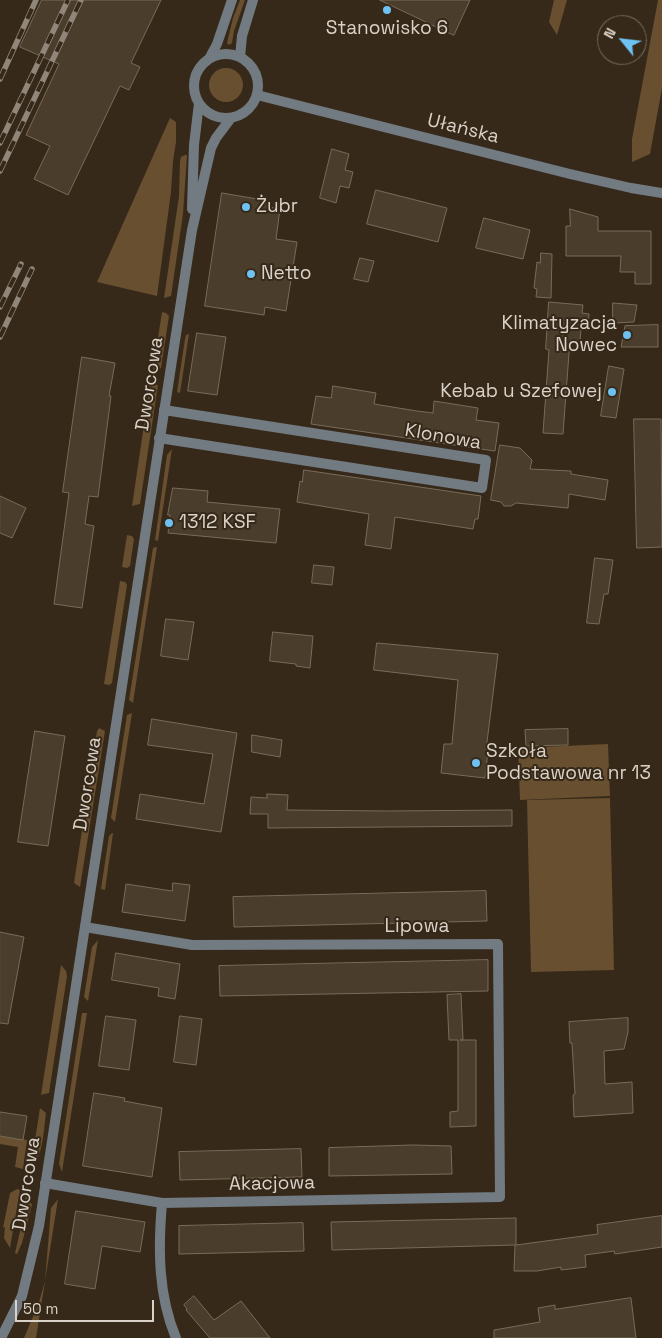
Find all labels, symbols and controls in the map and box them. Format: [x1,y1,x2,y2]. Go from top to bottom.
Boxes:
marker: Stanowisko 6 [381,4,393,16]
north arrow [597,15,647,65]
place label: Stanowisko 6 [326,18,448,40]
text: N [600,25,620,42]
street label: Ułańska [425,109,501,149]
place label: Żubr [256,196,298,218]
marker: Żubr [240,201,252,213]
place label: Netto [261,263,311,285]
marker: Netto [245,268,257,280]
place label: Klimatyzacja Nowec [502,313,617,357]
marker: Klimatyzacja Nowec [621,329,633,341]
street label: Dworcowa [131,335,169,433]
place label: Kebab u Szefowej [440,381,602,403]
marker: Kebab u Szefowej [606,386,618,398]
street label: Klonowa [403,419,483,455]
place label: 1312 KSF [179,512,256,534]
marker: 1312 KSF [163,517,175,529]
street label: Dworcowa [69,735,107,833]
place label: Szkoła Podstawowa nr 13 [486,741,651,785]
marker: Szkoła Podstawowa nr 13 [470,757,482,769]
street label: Lipowa [385,916,449,938]
street label: Dworcowa [8,1135,46,1233]
street label: Akacjowa [229,1172,315,1196]
scale bar [18,1290,156,1322]
text: 50 m [23,1299,58,1318]

